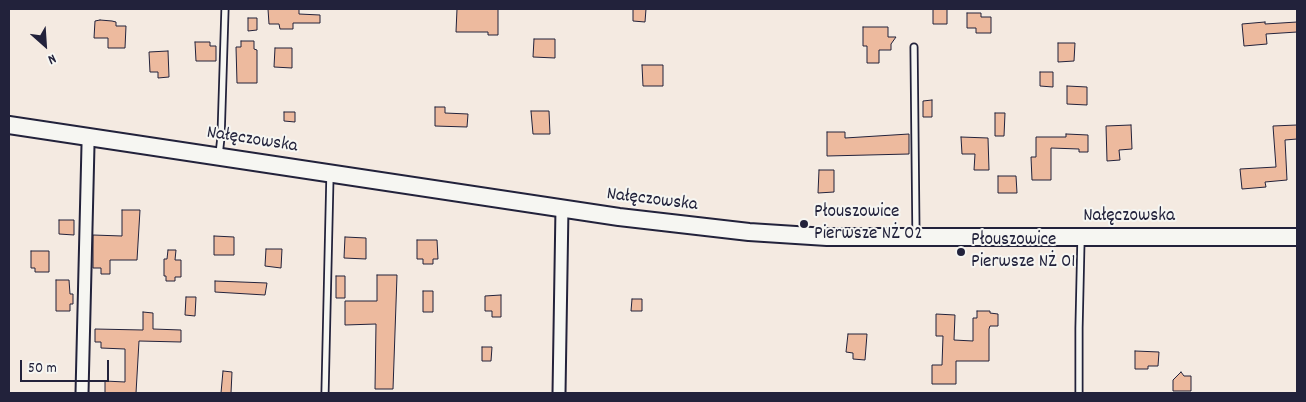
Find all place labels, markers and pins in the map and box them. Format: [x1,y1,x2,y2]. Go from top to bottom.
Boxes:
place label: Płouszowice Pierwsze NŻ 02 [814,202,923,246]
marker: Płouszowice Pierwsze NŻ 02 [798,218,810,230]
place label: Płouszowice Pierwsze NŻ 01 [971,230,1075,274]
marker: Płouszowice Pierwsze NŻ 01 [955,246,967,258]

